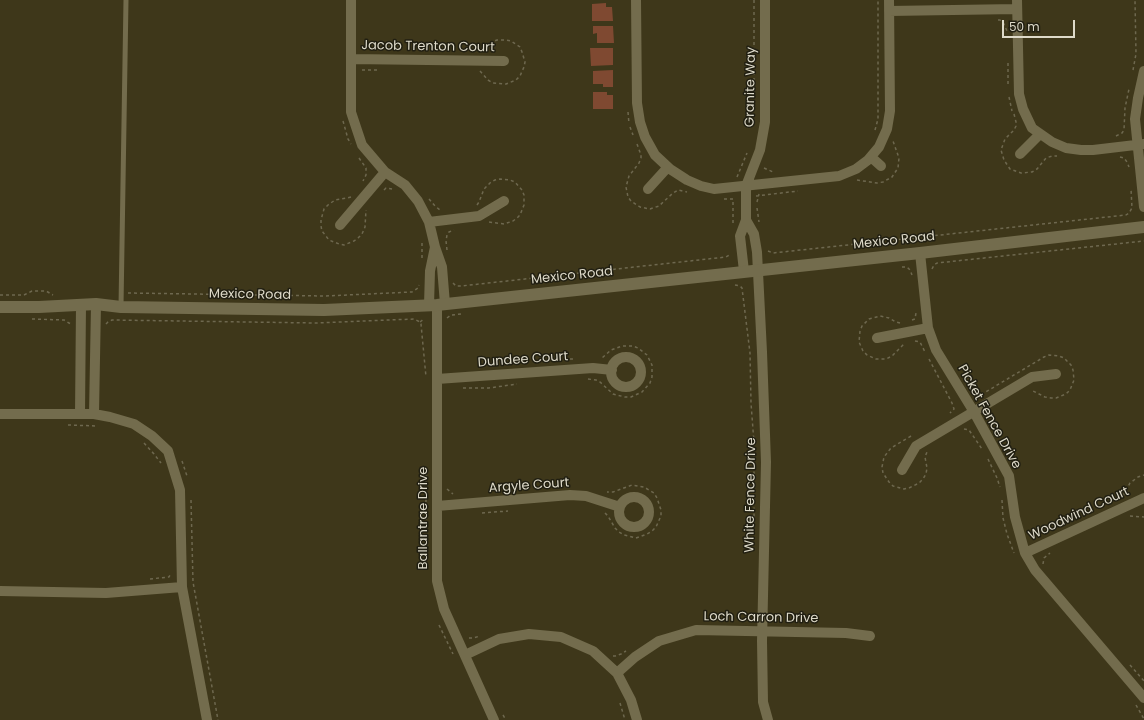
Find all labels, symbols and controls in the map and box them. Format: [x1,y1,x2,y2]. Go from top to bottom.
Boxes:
scale bar [1004,12,1077,38]
text: 50 m [1009,18,1040,35]
street label: Jacob Trenton Court [361,38,495,56]
street label: Granite Way [743,47,759,127]
street label: Mexico Road [852,229,936,253]
street label: Mexico Road [530,264,614,288]
street label: Mexico Road [209,286,291,304]
street label: Dundee Court [477,349,569,371]
street label: Picket Fence Drive [954,362,1024,472]
street label: White Fence Drive [742,437,760,553]
street label: Ballantrae Drive [416,467,432,569]
street label: Argyle Court [488,475,570,497]
street label: Woodwind Court [1026,484,1132,544]
street label: Loch Carron Drive [703,609,819,627]

